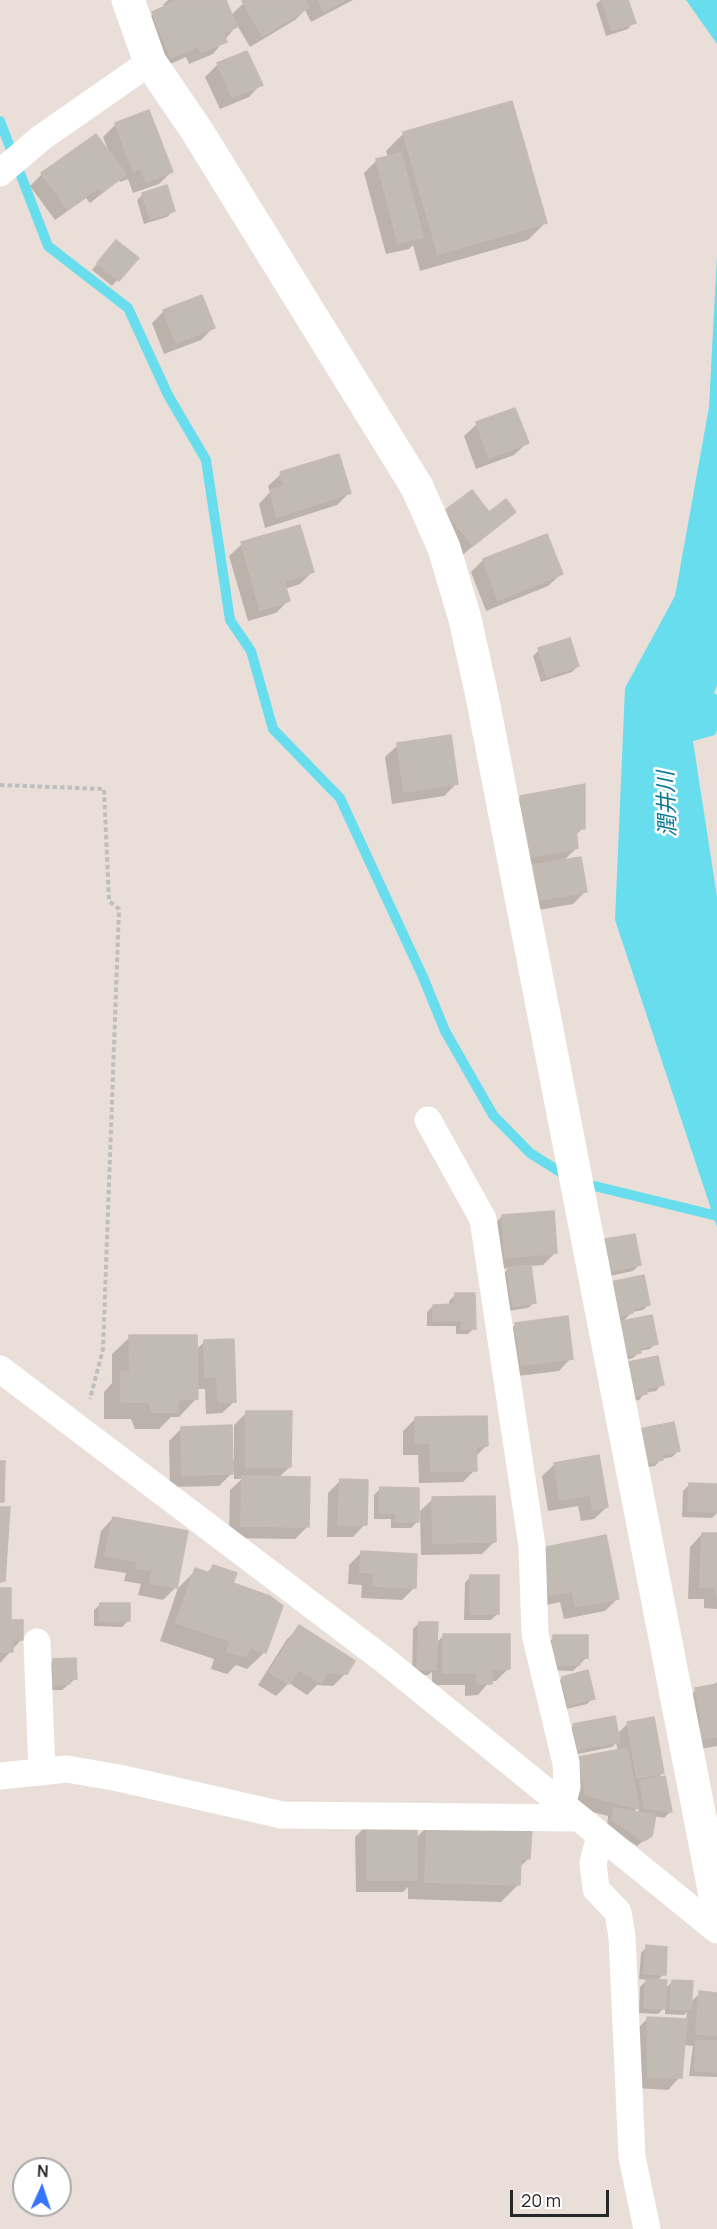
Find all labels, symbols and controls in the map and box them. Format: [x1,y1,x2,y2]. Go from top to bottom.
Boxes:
water label: 潤井川 [654,771,682,837]
north arrow [12,2157,72,2217]
text: N [37,2160,49,2182]
scale bar [513,2178,612,2216]
text: 20 m [521,2188,561,2212]

